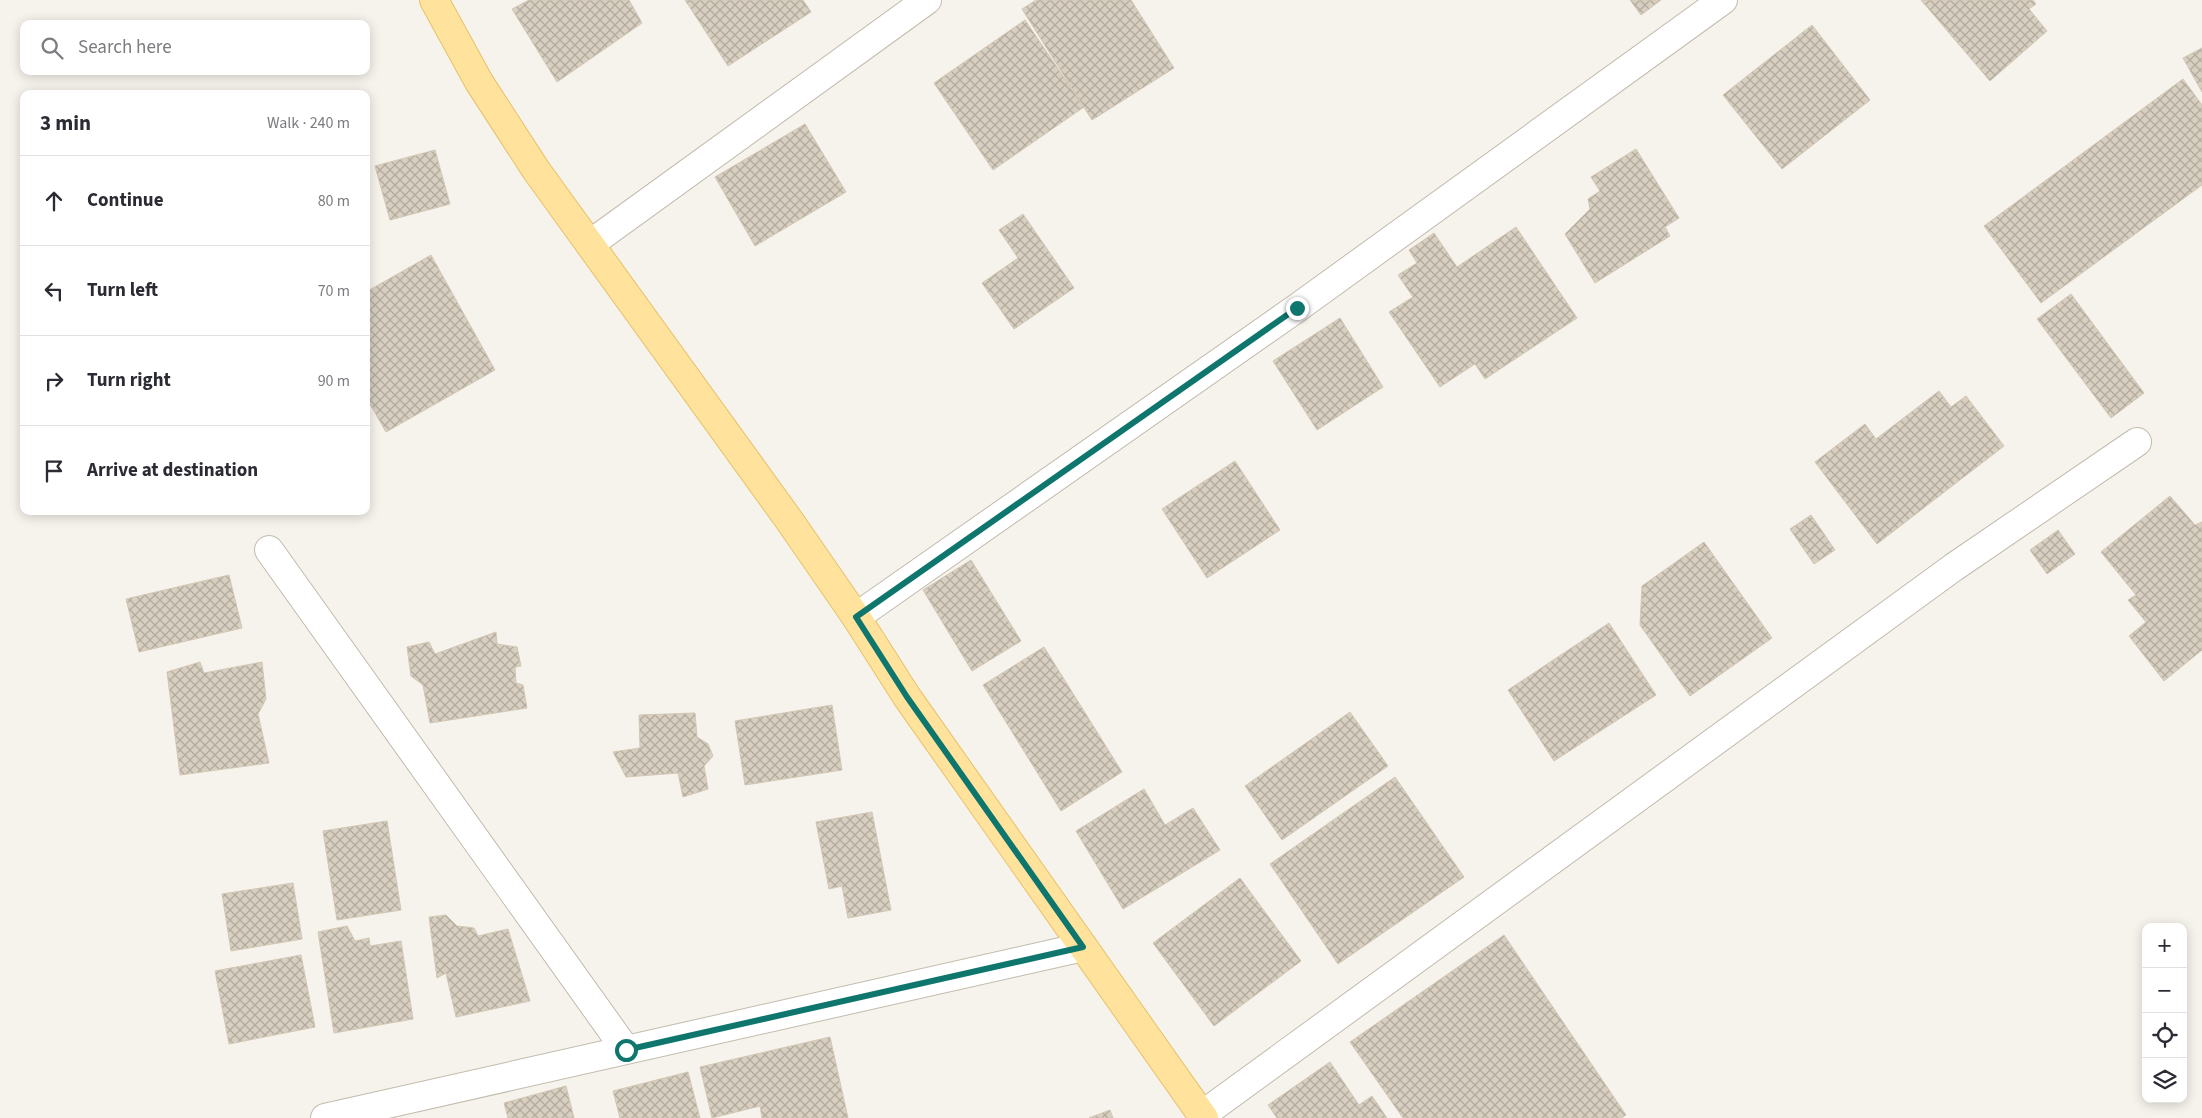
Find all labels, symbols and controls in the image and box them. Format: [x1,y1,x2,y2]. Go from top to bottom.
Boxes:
search box [20,20,370,75]
icon: search [38,34,66,62]
text: Search here [78,34,172,61]
text: 3 min [40,108,91,138]
text: Walk · 240 m [267,112,350,134]
icon: ahead [40,187,68,215]
text: Continue [87,187,164,214]
text: 80 m [318,190,350,212]
icon: left [40,277,68,305]
text: Turn left [87,277,158,304]
text: 70 m [318,280,350,302]
route end [1286,297,1309,320]
icon: right [40,367,68,395]
text: Turn right [87,367,171,394]
text: 90 m [318,370,350,392]
icon: arrive [40,457,68,485]
text: Arrive at destination [87,457,258,484]
map controls [2142,923,2187,1103]
button: + [2142,923,2187,968]
button: − [2142,968,2187,1013]
button: locate [2142,1013,2187,1058]
route start [615,1039,638,1062]
button: layers [2142,1058,2187,1103]

